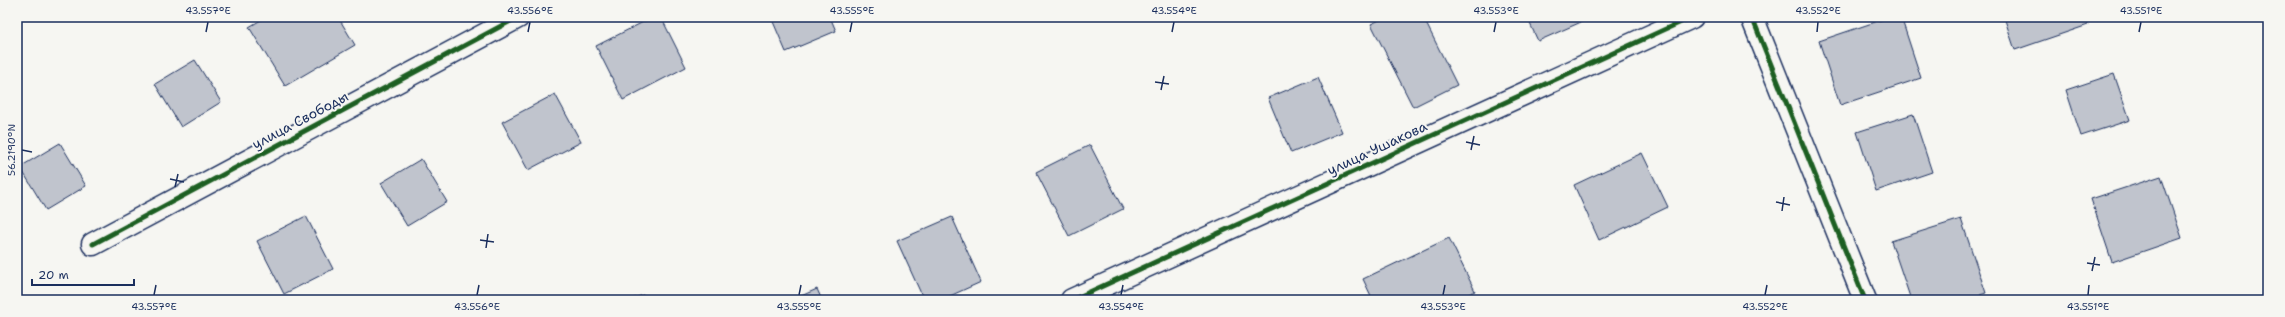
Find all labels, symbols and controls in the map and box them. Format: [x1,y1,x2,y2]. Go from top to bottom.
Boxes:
text: 43.557°E [185,4,231,17]
text: 43.556°E [507,4,553,17]
text: 43.555°E [830,4,874,17]
text: 43.554°E [1151,4,1197,17]
text: 43.553°E [1473,4,1519,17]
text: 43.552°E [1795,4,1841,17]
text: 43.551°E [2120,4,2162,17]
street label: улица Свободы [249,87,351,153]
street label: улица Ушакова [1324,117,1430,179]
text: 56.2190°N [5,124,18,176]
scale bar [32,261,134,287]
text: 20 m [38,267,69,283]
text: 43.557°E [131,300,177,313]
text: 43.556°E [454,300,500,313]
text: 43.555°E [777,300,821,313]
text: 43.554°E [1098,300,1144,313]
text: 43.553°E [1420,300,1466,313]
text: 43.552°E [1742,300,1788,313]
text: 43.551°E [2067,300,2109,313]

